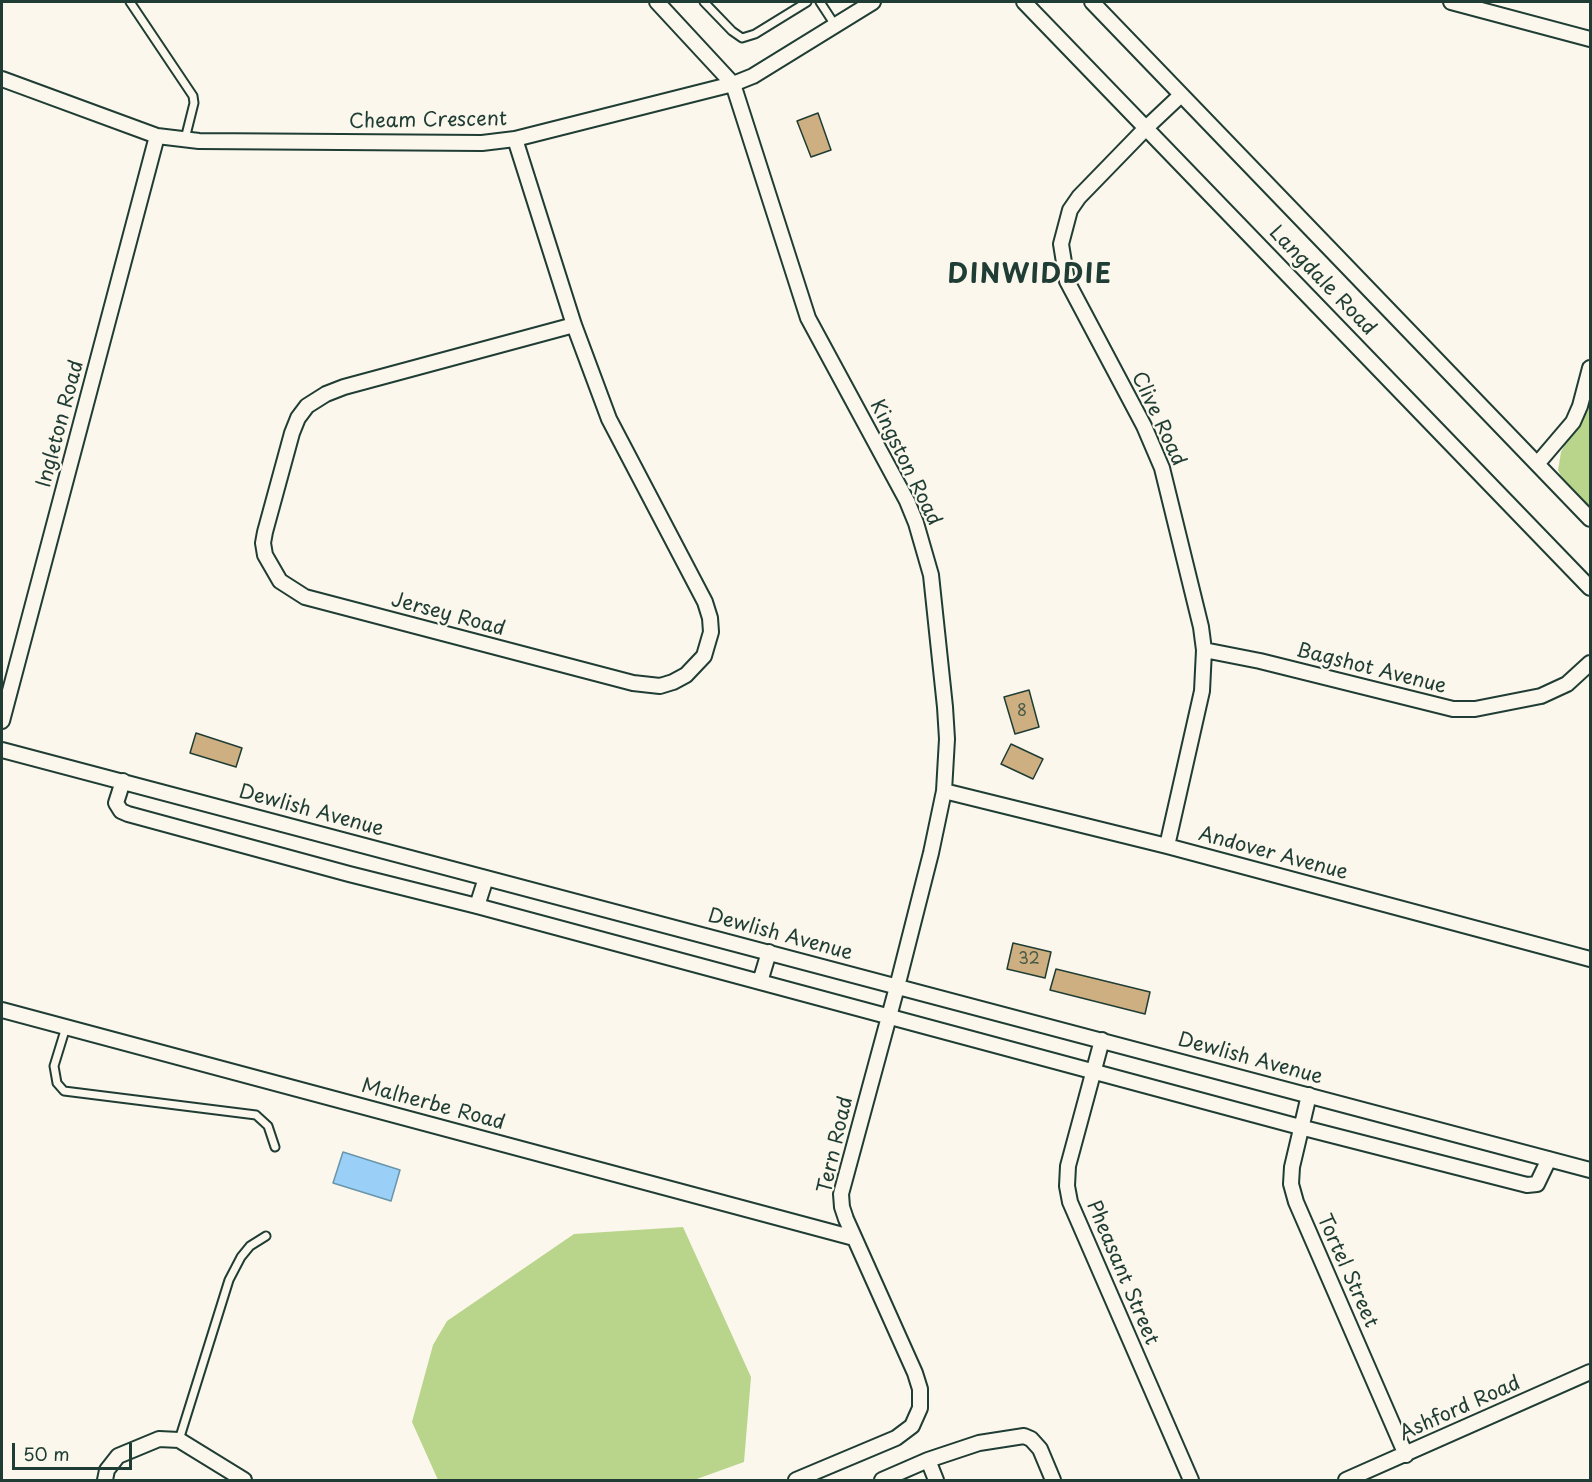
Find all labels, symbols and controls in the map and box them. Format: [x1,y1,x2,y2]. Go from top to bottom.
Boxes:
street label: Cheam Crescent [349,108,507,134]
street label: Langdale Road [1264,221,1380,341]
district label: DINWIDDIE [947,260,1113,292]
street label: Ingleton Road [32,358,90,490]
street label: Clive Road [1126,368,1190,470]
street label: Kingston Road [864,396,946,530]
street label: Jersey Road [389,588,507,642]
street label: Bagshot Avenue [1293,639,1449,699]
house number: 8 [1017,702,1027,722]
street label: Dewlish Avenue [236,780,386,842]
street label: Andover Avenue [1196,823,1350,885]
street label: Dewlish Avenue [705,904,855,966]
house number: 32 [1018,950,1040,970]
street label: Dewlish Avenue [1175,1028,1325,1090]
street label: Malherbe Road [359,1074,507,1136]
street label: Tern Road [813,1094,859,1196]
street label: Pheasant Street [1081,1197,1163,1349]
street label: Tortel Street [1311,1211,1383,1331]
street label: Ashford Road [1396,1372,1524,1446]
scale bar [15,1431,135,1469]
text: 50 m [23,1440,70,1467]

